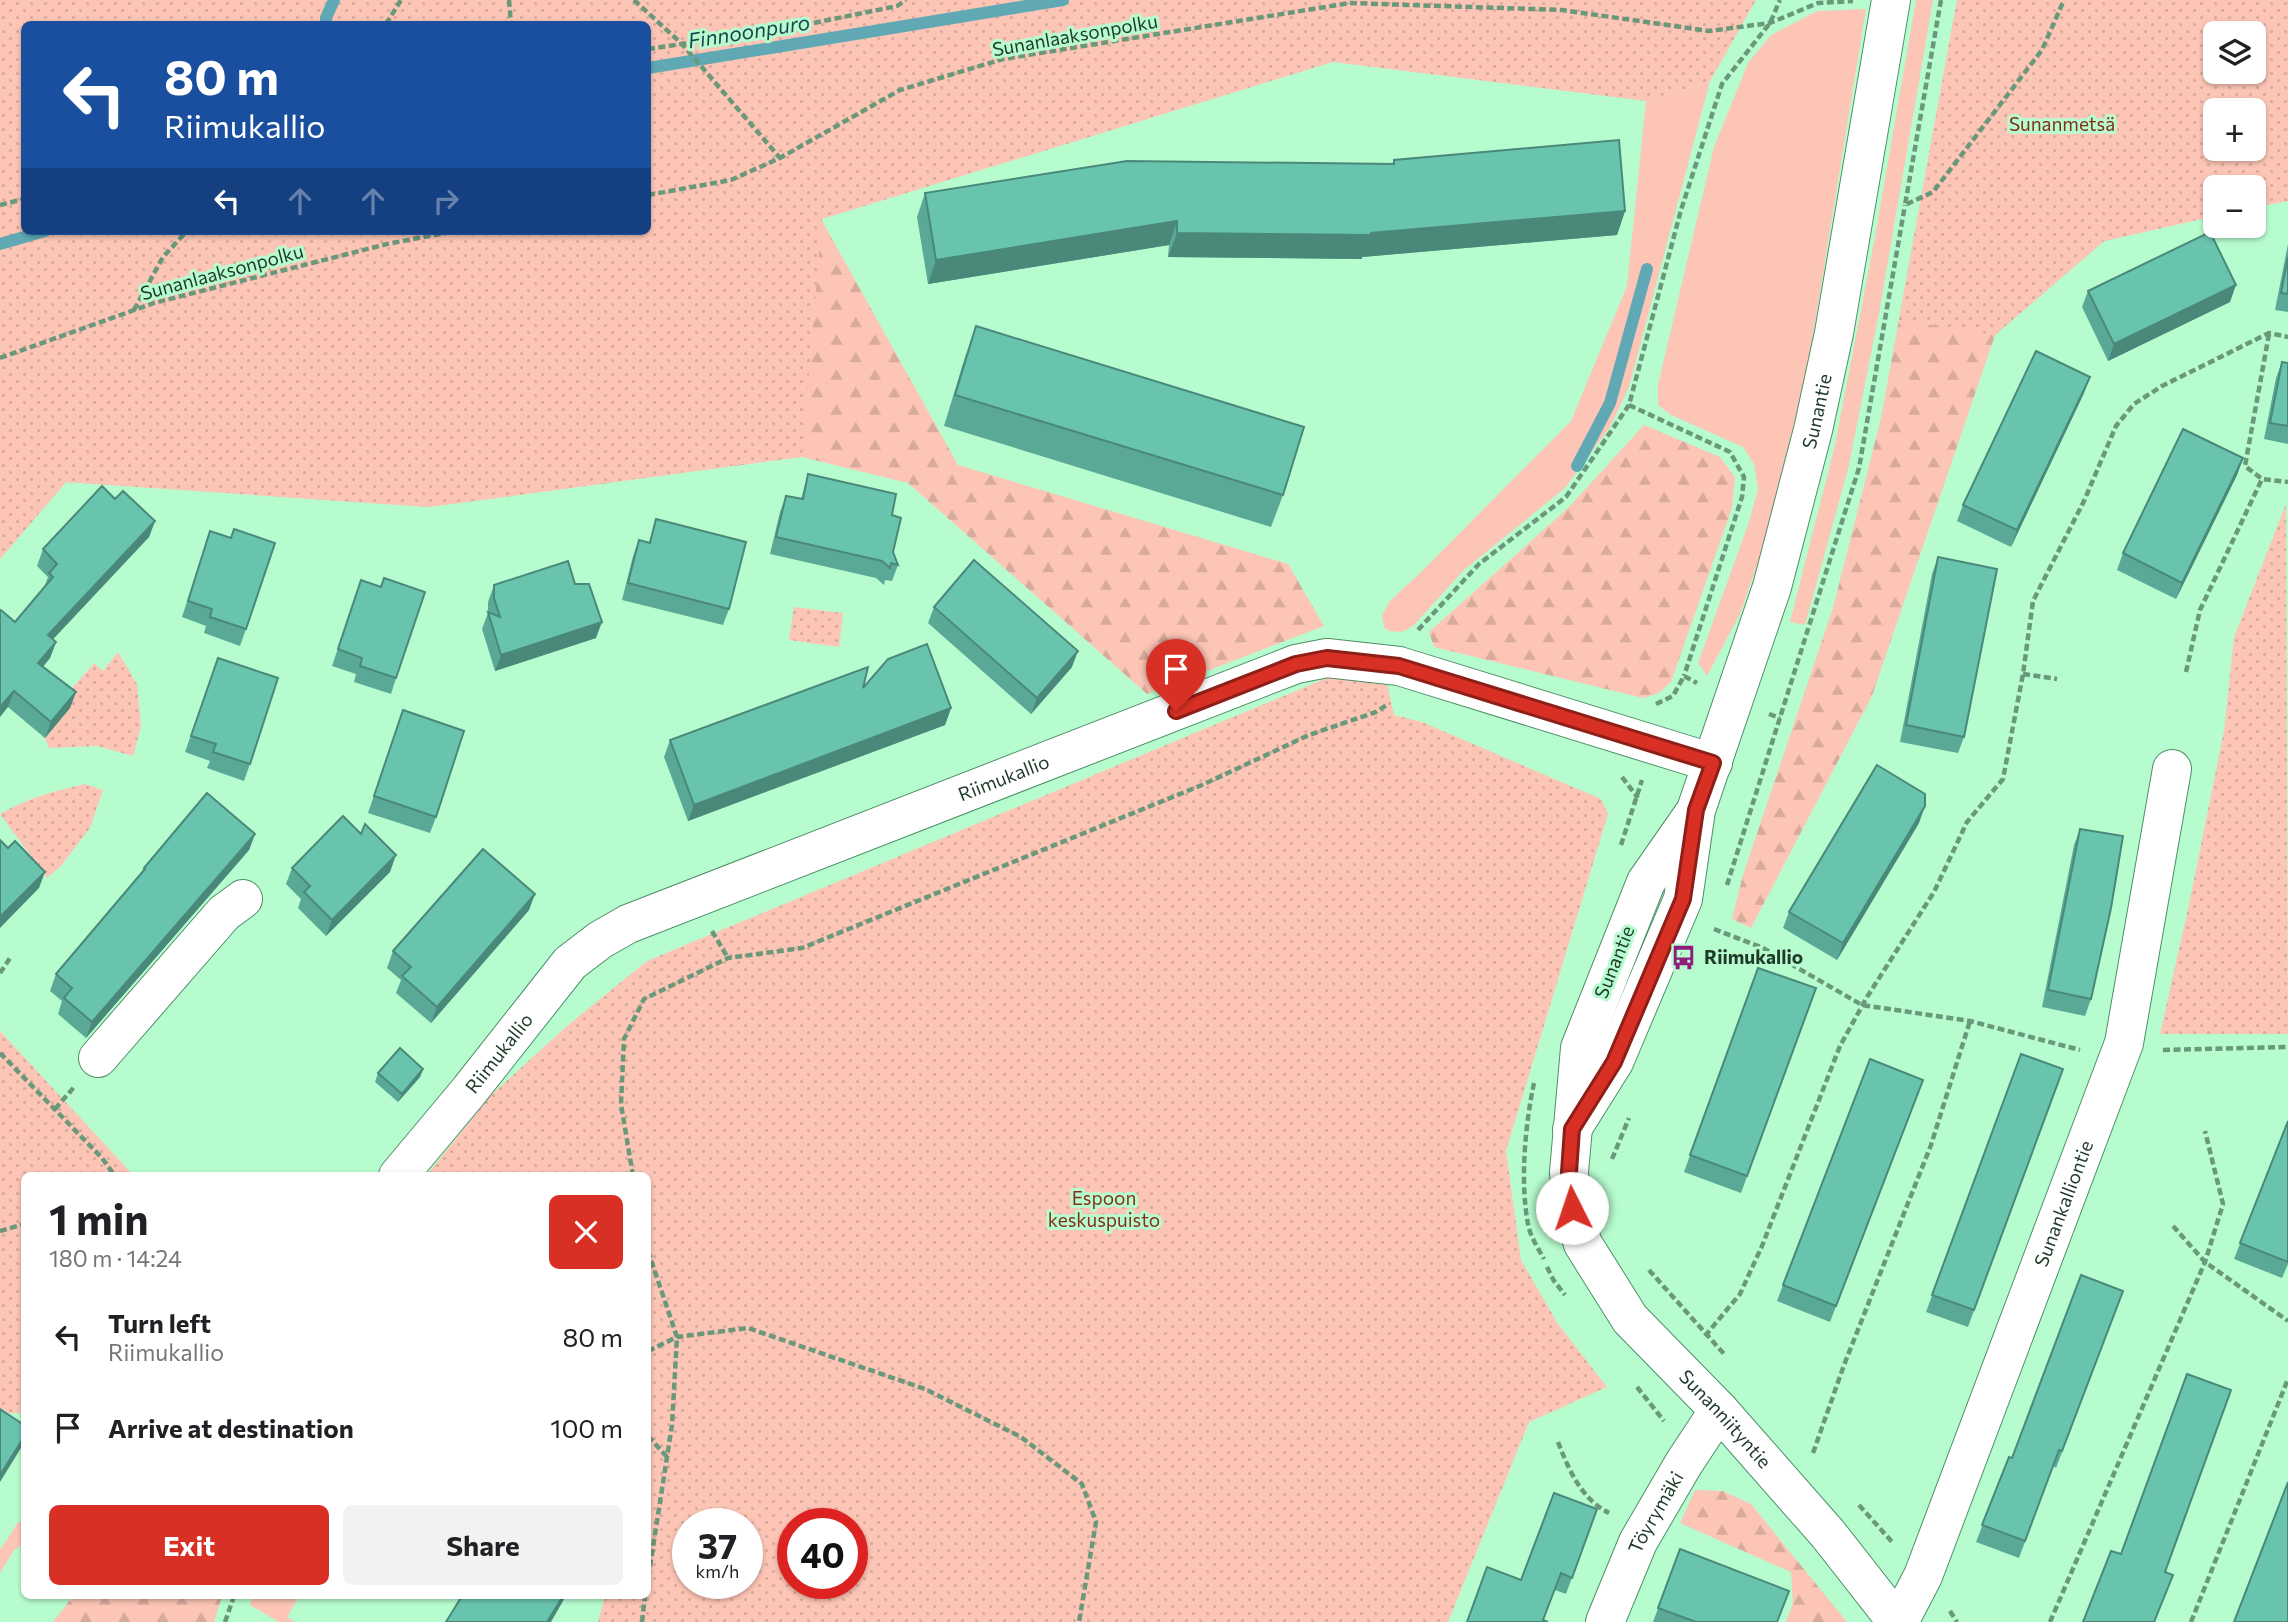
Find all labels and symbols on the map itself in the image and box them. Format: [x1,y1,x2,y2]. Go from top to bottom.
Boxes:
water label: Finnoonpuro [686,9,812,53]
street label: Sunanlaaksonpolku [990,9,1159,60]
park label: Sunanmetsä [2009,112,2115,135]
street label: Sunanlaaksonpolku [138,239,306,304]
street label: Sunantie [1797,372,1836,451]
pin [1146,639,1206,711]
street label: Riimukallio [955,749,1052,805]
street label: Sunantie [1589,922,1638,1001]
bus stop icon: Riimukallio [1670,943,1698,971]
place label: Riimukallio [1704,945,1803,968]
street label: Riimukallio [460,1008,537,1098]
street label: Sunankalliontie [2029,1137,2097,1270]
position arrow [1535,1171,1609,1245]
park label: Espoon keskuspuisto [1048,1186,1160,1231]
street label: Sunanniityntie [1675,1365,1777,1473]
street label: Töyrymäki [1623,1467,1688,1556]
speed limit sign: 40 [777,1508,868,1599]

